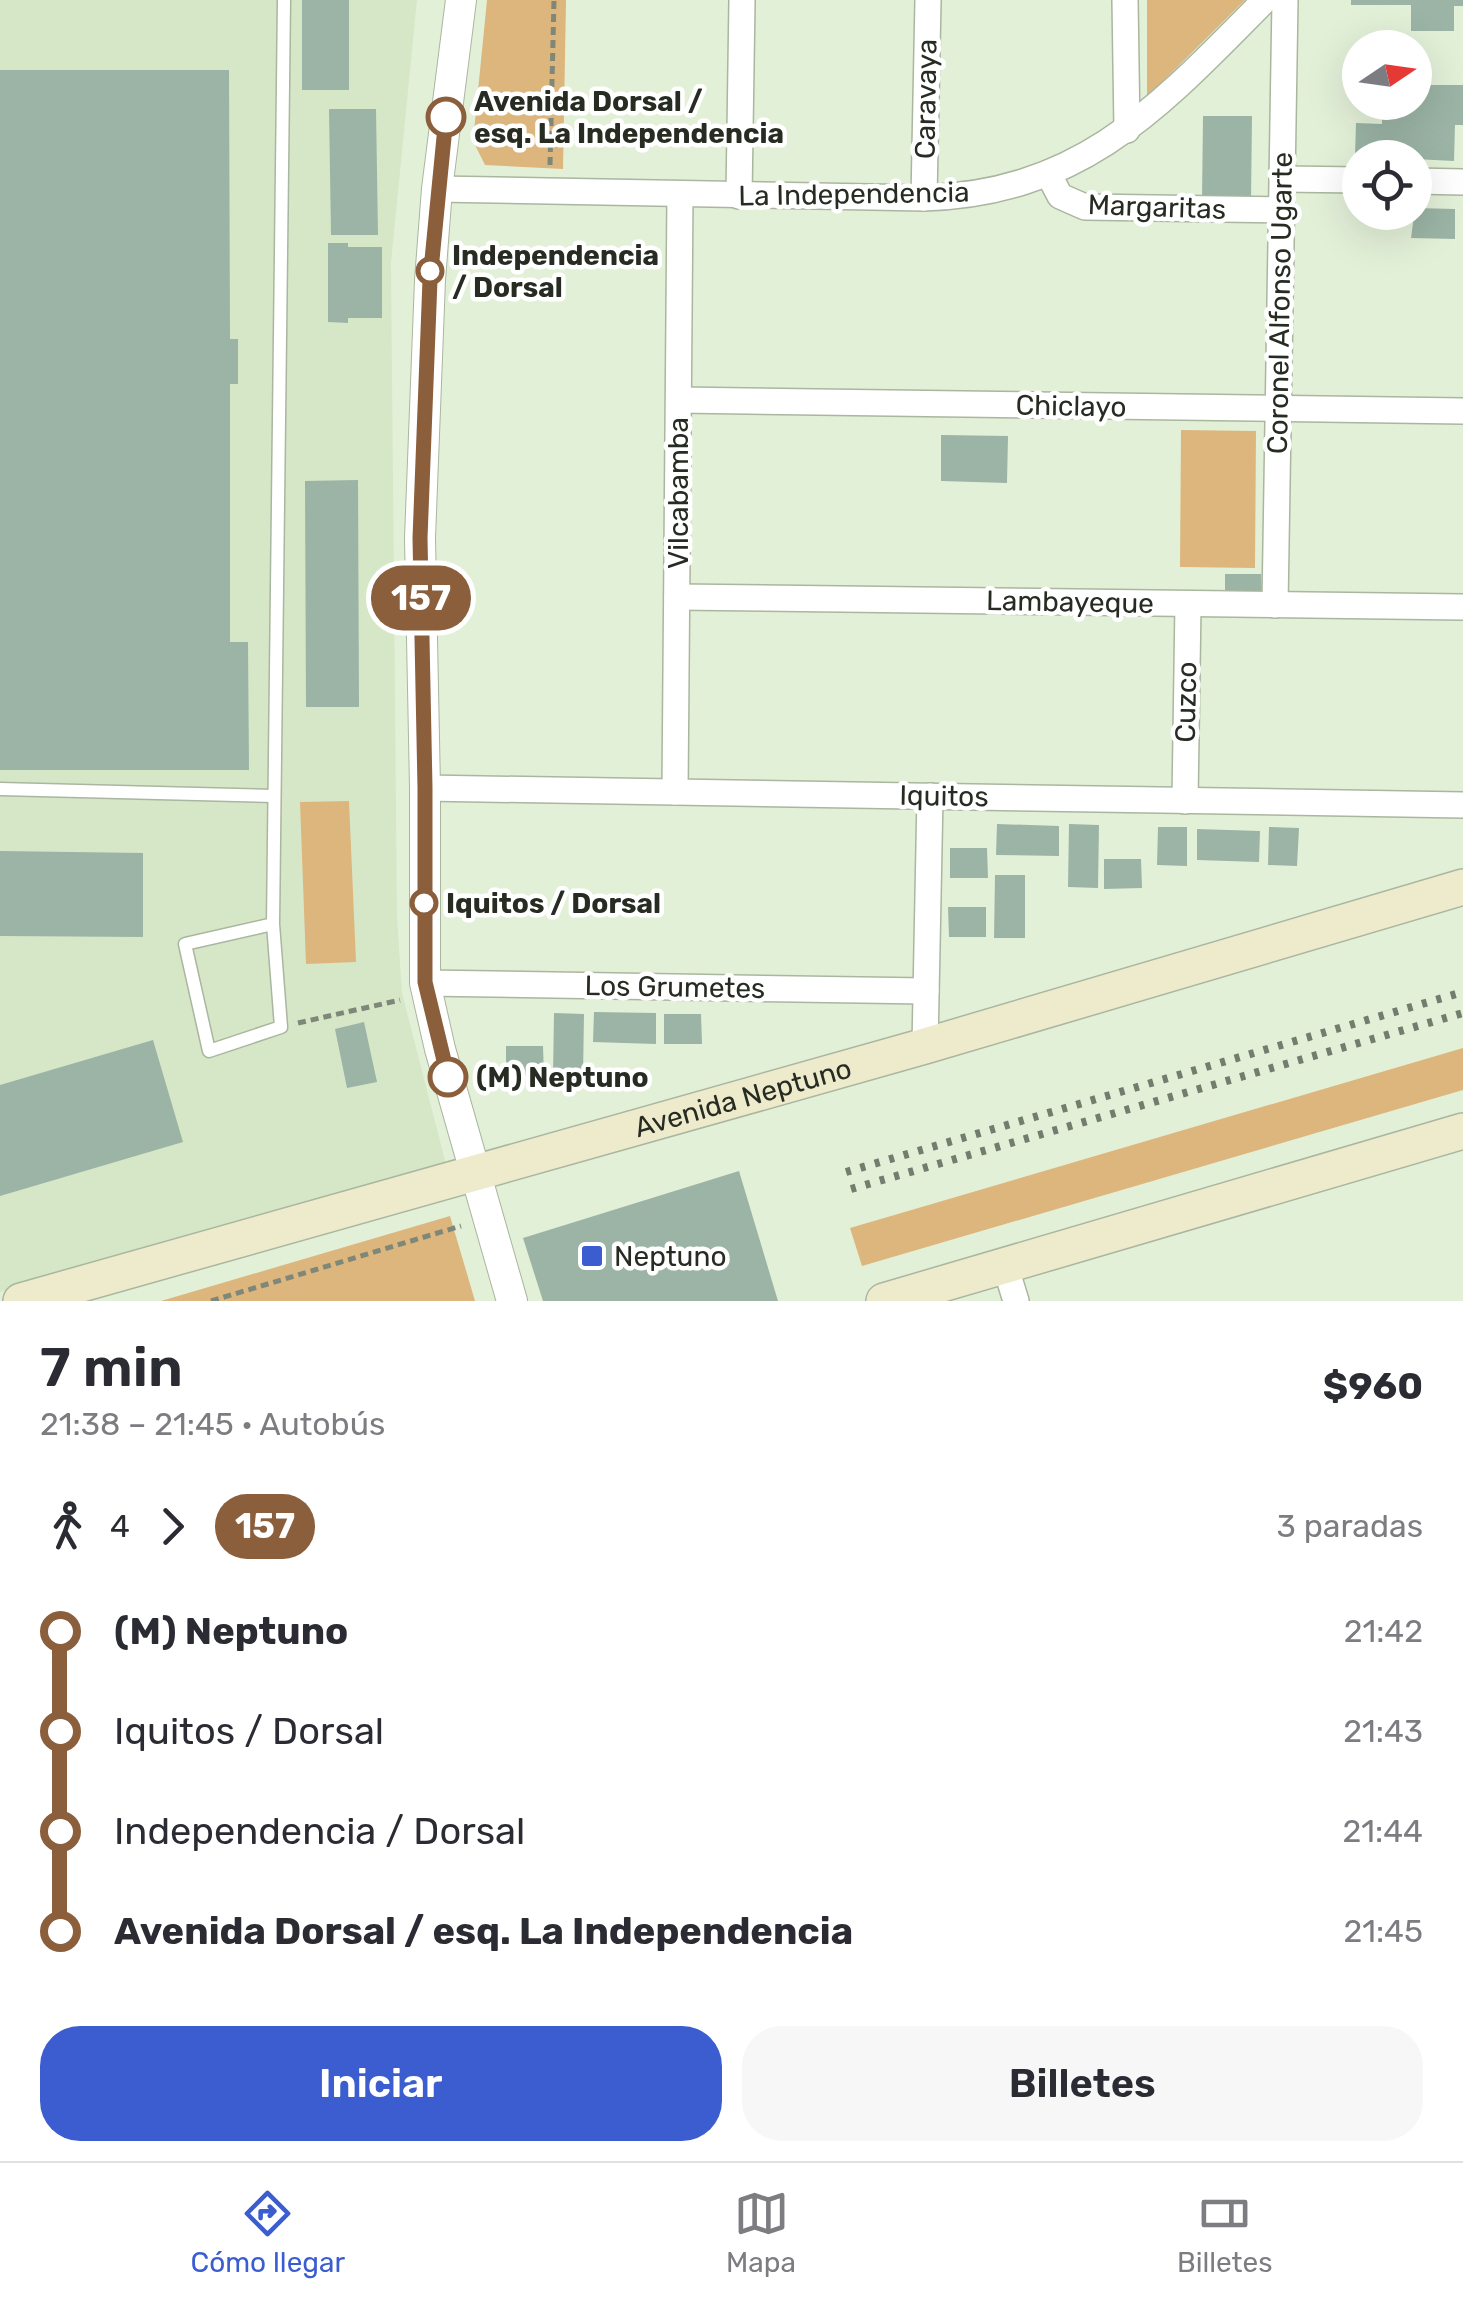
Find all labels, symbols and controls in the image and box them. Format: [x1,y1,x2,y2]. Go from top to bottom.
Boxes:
north arrow [1342,30,1432,120]
map controls [1342,30,1432,230]
street label: Caravaya [908,39,944,159]
place label: Avenida Dorsal / esq. La Independencia [474,85,784,150]
marker: Avenida Dorsal / esq. La Independencia [427,98,465,136]
button: locate [1342,140,1432,230]
street label: Coronel Alfonso Ugarte [1261,152,1299,454]
street label: La Independencia [738,175,970,213]
street label: Margaritas [1087,188,1227,226]
place label: Independencia / Dorsal [452,239,659,304]
marker: Independencia / Dorsal [417,258,443,284]
street label: Chiclayo [1015,389,1127,423]
street label: Vilcabamba [662,417,695,569]
line badge: 157 [364,566,478,630]
text: 157 [391,577,451,619]
street label: Lambayeque [986,584,1154,620]
street label: Cuzco [1169,661,1203,743]
street label: Iquitos [899,779,989,813]
place label: Iquitos / Dorsal [446,887,661,920]
marker: Iquitos / Dorsal [411,890,437,916]
street label: Los Grumetes [584,969,766,1005]
street label: Avenida Neptuno [631,1051,855,1144]
marker: (M) Neptuno [429,1058,467,1096]
place label: (M) Neptuno [476,1061,649,1094]
place label: Neptuno [614,1240,727,1273]
marker: Neptuno [579,1243,605,1269]
text: 7 min [40,1335,183,1400]
text: $960 [1323,1363,1423,1409]
text: 21:38 – 21:45 · Autobús [40,1405,385,1443]
icon: walk [40,1499,95,1554]
icon: forward [145,1499,200,1554]
text: 157 [235,1505,295,1547]
text: 4 [110,1507,130,1545]
text: 3 paradas [1277,1507,1423,1545]
text: (M) Neptuno [114,1608,348,1654]
text: 21:42 [1344,1612,1423,1650]
text: Iquitos / Dorsal [114,1708,384,1754]
text: 21:43 [1343,1712,1423,1750]
text: Independencia / Dorsal [114,1808,525,1854]
text: 21:44 [1343,1812,1423,1850]
text: Avenida Dorsal / esq. La Independencia [114,1908,853,1954]
text: 21:45 [1343,1912,1423,1950]
button: Iniciar [40,2026,722,2141]
button: Billetes [742,2026,1423,2141]
tab: Cómo llegar [190,2186,345,2279]
tab: Mapa [726,2186,796,2279]
tab: Billetes [1177,2186,1273,2279]

